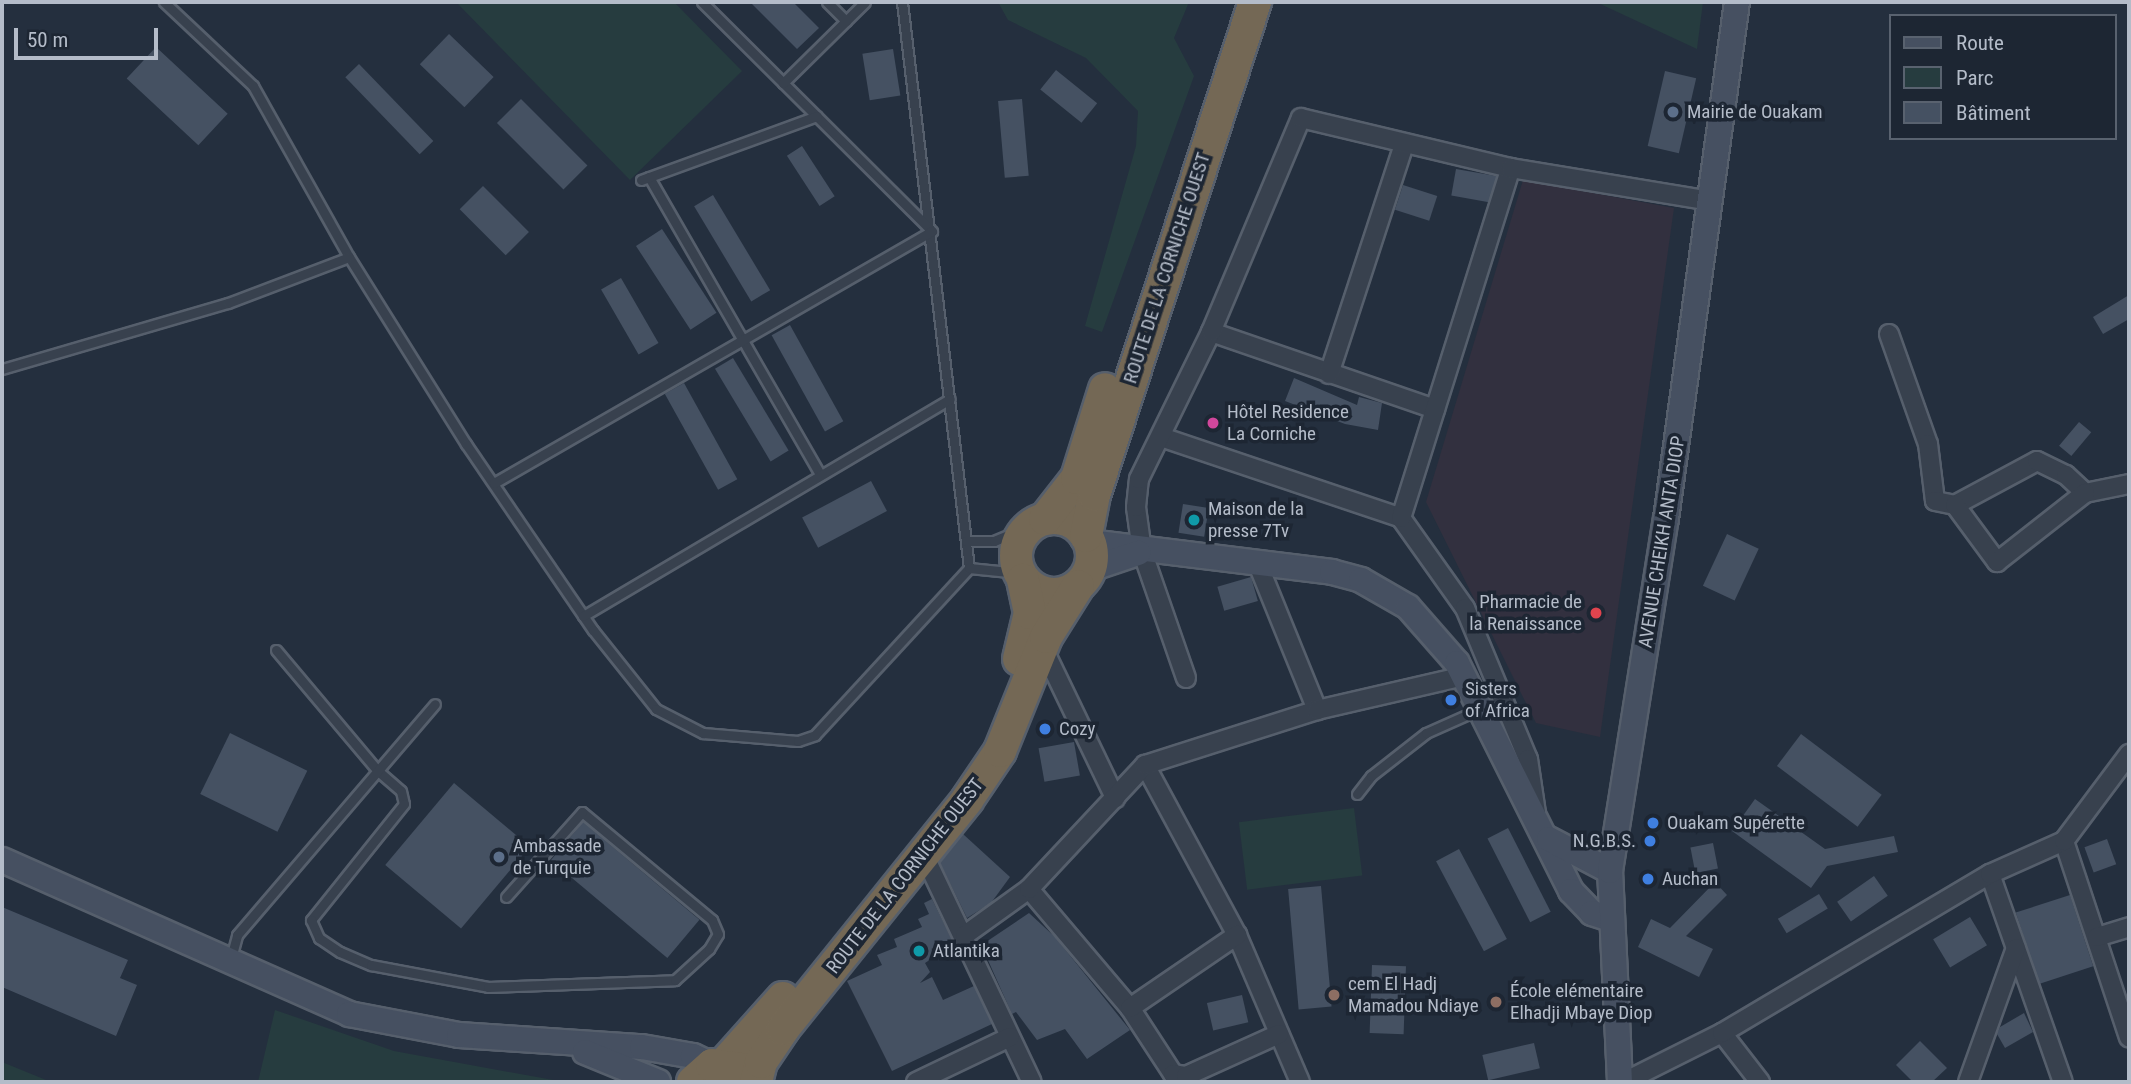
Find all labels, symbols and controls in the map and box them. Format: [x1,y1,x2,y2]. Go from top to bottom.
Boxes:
scale bar [18,14,161,58]
legend [1890,14,2117,140]
text: 50 m [27,28,68,52]
text: Route [1956,31,2004,55]
text: Parc [1956,66,1994,90]
place label: Mairie de Ouakam [1687,101,1823,123]
text: Bâtiment [1956,101,2031,125]
marker: Mairie de Ouakam [1665,104,1681,120]
street label: ROUTE DE LA CORNICHE OUEST [1119,150,1215,386]
place label: Hôtel Residence La Corniche [1227,401,1349,445]
marker: Hôtel Residence La Corniche [1205,415,1221,431]
street label: AVENUE CHEIKH ANTA DIOP [1634,434,1690,650]
place label: Maison de la presse 7Tv [1208,498,1304,542]
marker: Maison de la presse 7Tv [1186,512,1202,528]
place label: Pharmacie de la Renaissance [1469,591,1582,635]
marker: Pharmacie de la Renaissance [1588,605,1604,621]
place label: Sisters of Africa [1465,678,1530,722]
marker: Sisters of Africa [1443,692,1459,708]
place label: Cozy [1059,718,1095,740]
marker: Cozy [1037,721,1053,737]
street label: ROUTE DE LA CORNICHE OUEST [822,774,988,978]
place label: Ouakam Supérette [1667,812,1805,834]
marker: Ouakam Supérette [1645,815,1661,831]
place label: N.G.B.S. [1573,830,1636,852]
marker: N.G.B.S. [1642,833,1658,849]
place label: Ambassade de Turquie [513,835,601,879]
marker: Ambassade de Turquie [491,849,507,865]
place label: Auchan [1662,868,1718,890]
marker: Auchan [1640,871,1656,887]
place label: Atlantika [933,940,1000,962]
marker: Atlantika [911,943,927,959]
place label: cem El Hadj Mamadou Ndiaye [1348,973,1479,1017]
place label: École elémentaire Elhadji Mbaye Diop [1510,980,1652,1024]
marker: cem El Hadj Mamadou Ndiaye [1326,987,1342,1003]
marker: École elémentaire Elhadji Mbaye Diop [1488,994,1504,1010]

